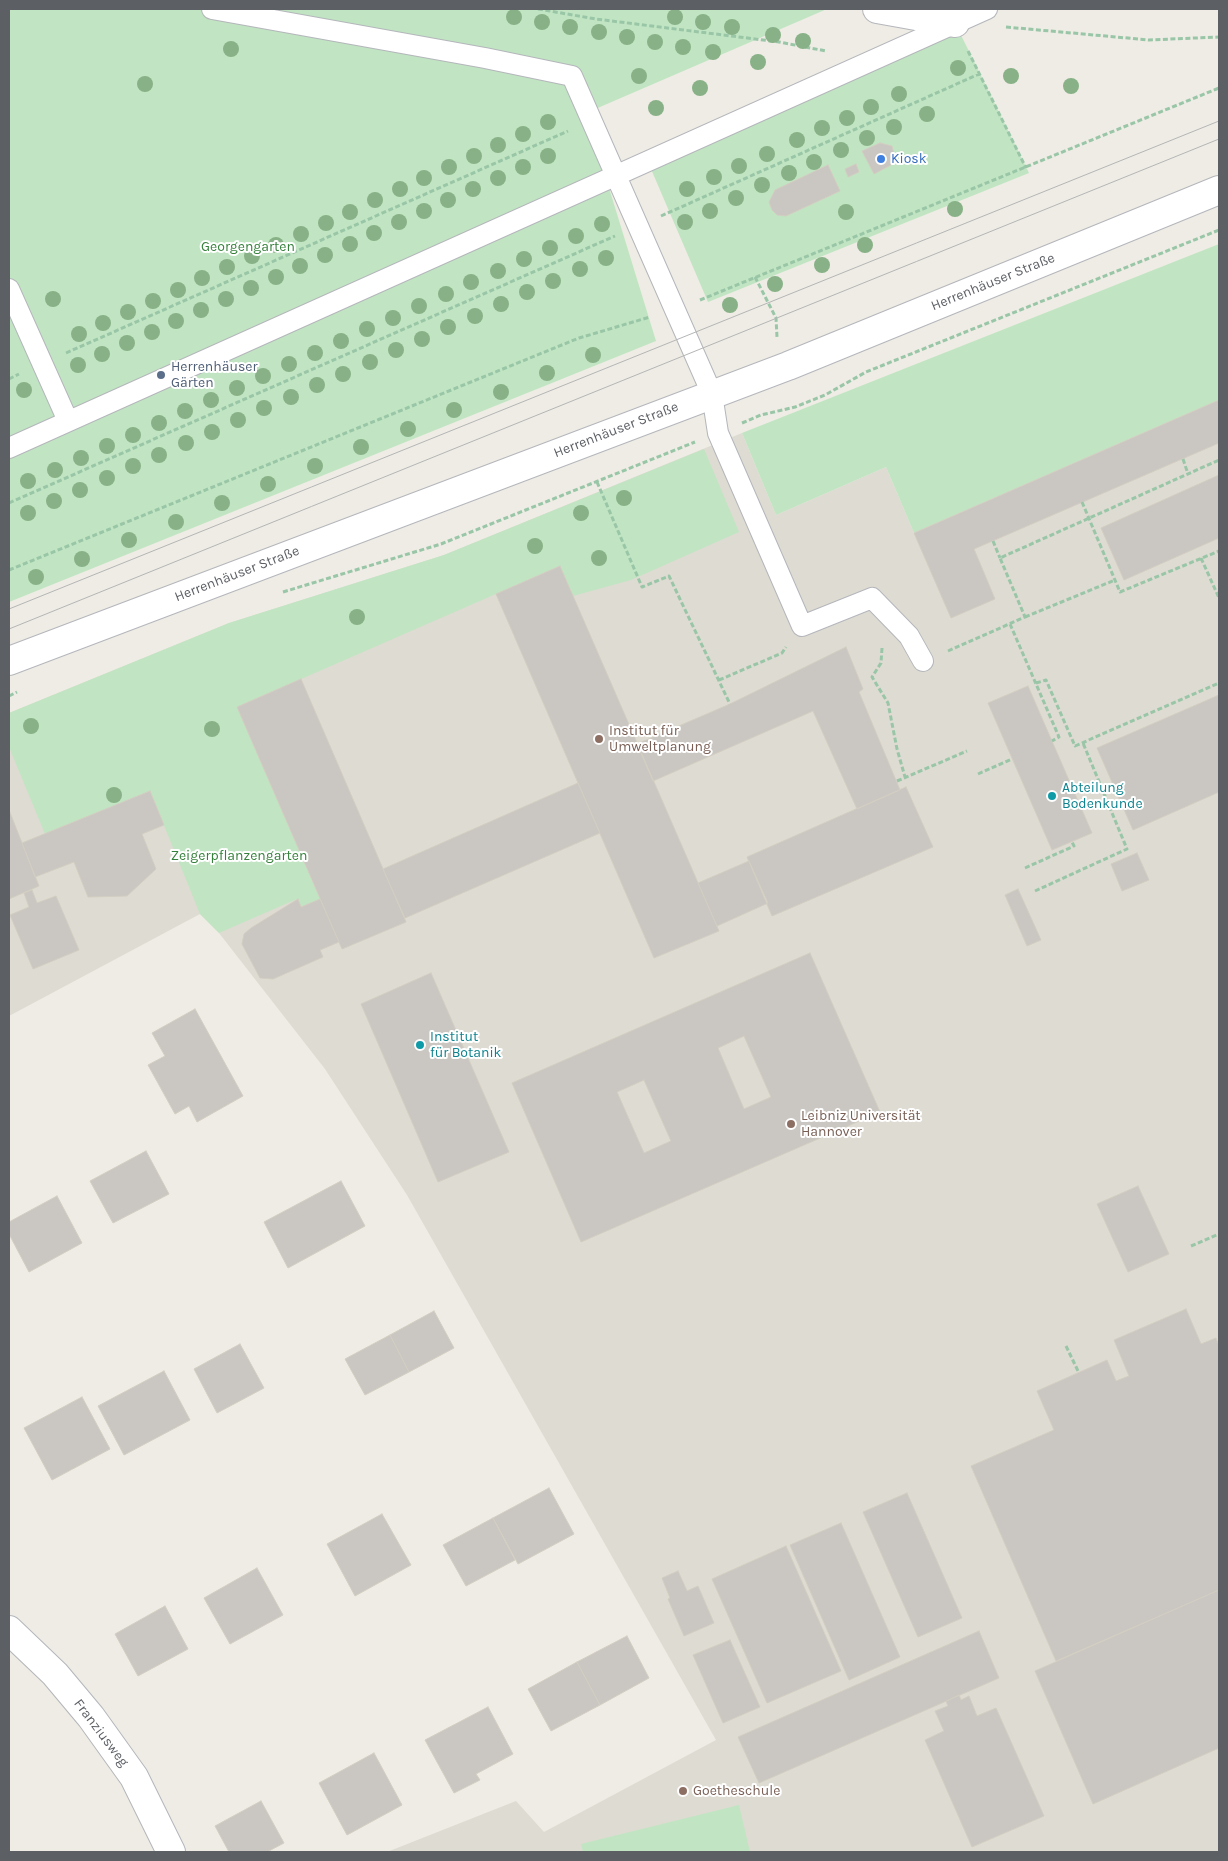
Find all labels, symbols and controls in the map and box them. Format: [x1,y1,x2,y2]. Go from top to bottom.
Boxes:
place label: Kiosk [891,151,927,167]
marker: Kiosk [875,153,887,165]
park label: Georgengarten [201,239,295,255]
street label: Herrenhäuser Straße [929,249,1057,315]
place label: Herrenhäuser Gärten [171,359,258,392]
marker: Herrenhäuser Gärten [155,369,167,381]
street label: Herrenhäuser Straße [551,398,681,462]
street label: Herrenhäuser Straße [172,542,302,606]
place label: Institut für Umweltplanung [609,723,711,756]
marker: Institut für Umweltplanung [593,733,605,745]
place label: Abteilung Bodenkunde [1062,780,1143,812]
marker: Abteilung Bodenkunde [1046,790,1058,802]
park label: Zeigerpflanzengarten [171,848,307,864]
place label: Institut für Botanik [430,1029,501,1062]
marker: Institut für Botanik [414,1039,426,1051]
place label: Leibniz Universität Hannover [801,1108,921,1140]
marker: Leibniz Universität Hannover [785,1118,797,1130]
street label: Franziusweg [70,1696,132,1770]
place label: Goetheschule [693,1783,780,1799]
marker: Goetheschule [677,1785,689,1797]

